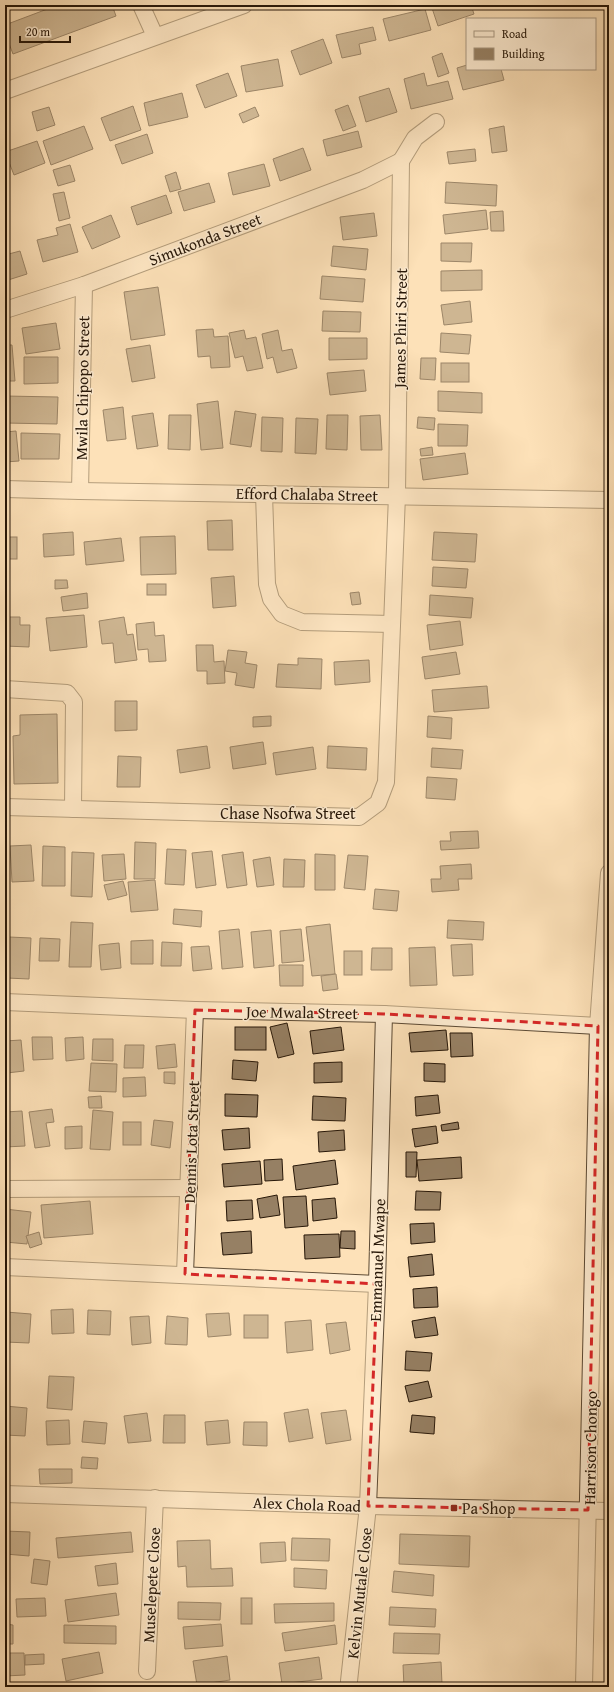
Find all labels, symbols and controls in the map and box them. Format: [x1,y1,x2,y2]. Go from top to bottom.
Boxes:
scale bar [20,18,70,44]
legend [466,18,596,70]
text: 20 m [26,23,50,40]
text: Road [502,25,528,42]
text: Building [502,45,545,62]
street label: Simukonda Street [145,206,265,272]
street label: James Phiri Street [387,267,413,390]
street label: Mwila Chipopo Street [69,315,95,460]
street label: Efford Chalaba Street [236,481,379,507]
street label: Chase Nsofwa Street [220,801,356,825]
street label: Joe Mwala Street [244,999,359,1025]
street label: Dennis Lota Street [177,1080,205,1204]
street label: Emmanuel Mwape [363,1198,391,1322]
street label: Harrison Chongo [577,1391,603,1505]
street label: Alex Chola Road [253,1490,362,1518]
place label: Pa Shop [462,1496,516,1520]
marker: Pa Shop [449,1503,459,1513]
street label: Kelvin Mutale Close [340,1526,378,1660]
street label: Muselepete Close [136,1527,166,1643]

